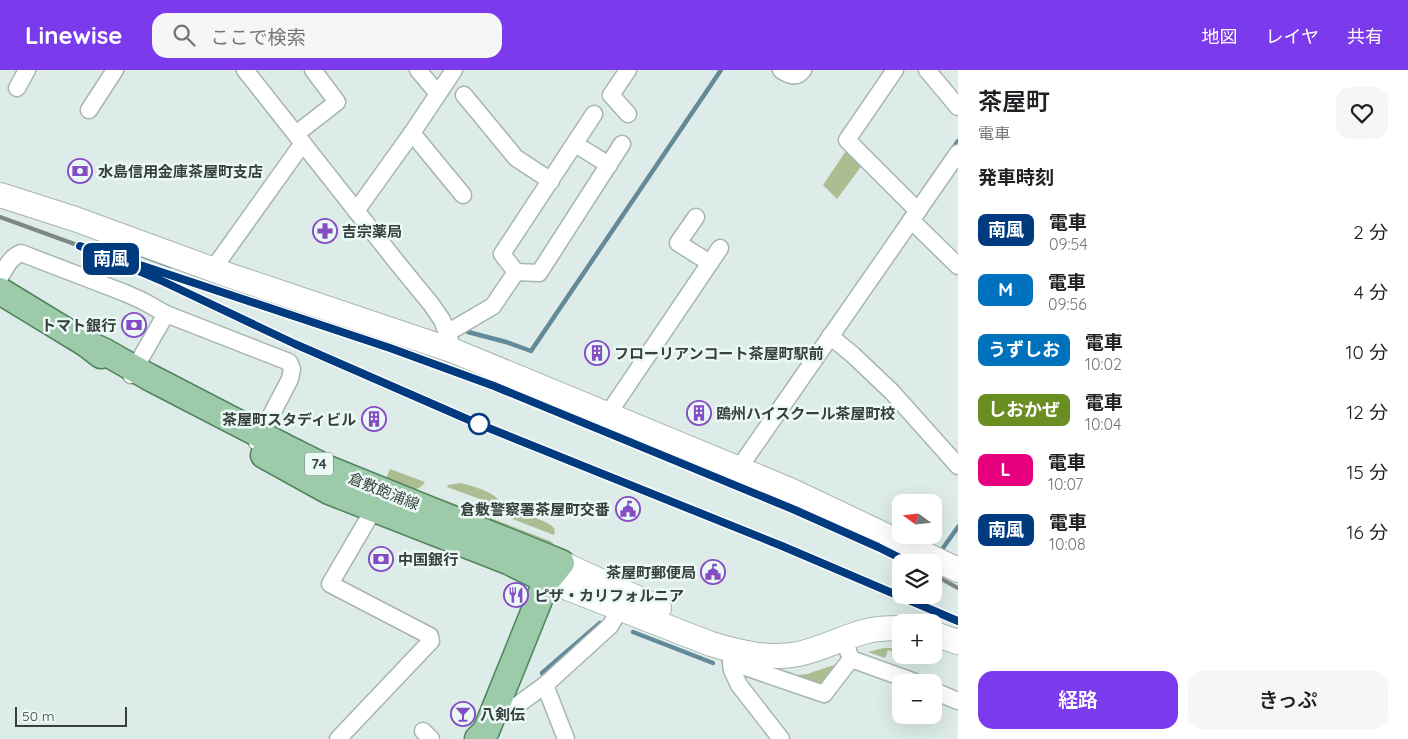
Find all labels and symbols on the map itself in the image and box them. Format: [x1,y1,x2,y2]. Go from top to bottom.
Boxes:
bank icon: 水島信用金庫茶屋町支店 [67,158,93,184]
place label: 水島信用金庫茶屋町支店 [98,162,263,181]
pharmacy icon: 吉宗薬局 [312,218,338,244]
place label: 吉宗薬局 [342,222,402,241]
line badge: 南風 [88,243,134,275]
bank icon: トマト銀行 [121,312,147,338]
place label: トマト銀行 [41,316,116,335]
building icon: フローリアンコート茶屋町駅前 [584,340,610,366]
place label: フローリアンコート茶屋町駅前 [614,344,823,363]
building icon: 鴎州ハイスクール茶屋町校 [686,400,712,426]
place label: 鴎州ハイスクール茶屋町校 [716,404,895,423]
building icon: 茶屋町スタディビル [361,406,387,432]
place label: 茶屋町スタディビル [222,410,356,429]
unlabelled marker [468,413,490,435]
road number: 74 [305,452,333,476]
street label: 倉敷飽浦線 [346,468,422,514]
north arrow [892,494,942,544]
public building icon: 倉敷警察署茶屋町交番 [615,496,641,522]
place label: 倉敷警察署茶屋町交番 [460,500,610,519]
bank icon: 中国銀行 [368,546,394,572]
place label: 中国銀行 [398,550,458,569]
public building icon: 茶屋町郵便局 [700,559,726,585]
place label: 茶屋町郵便局 [606,563,696,582]
restaurant icon: ピザ・カリフォルニア [503,582,529,608]
place label: ピザ・カリフォルニア [534,586,684,605]
bar icon: 八剣伝 [450,701,476,727]
scale bar [15,704,128,727]
place label: 八剣伝 [480,705,525,724]

